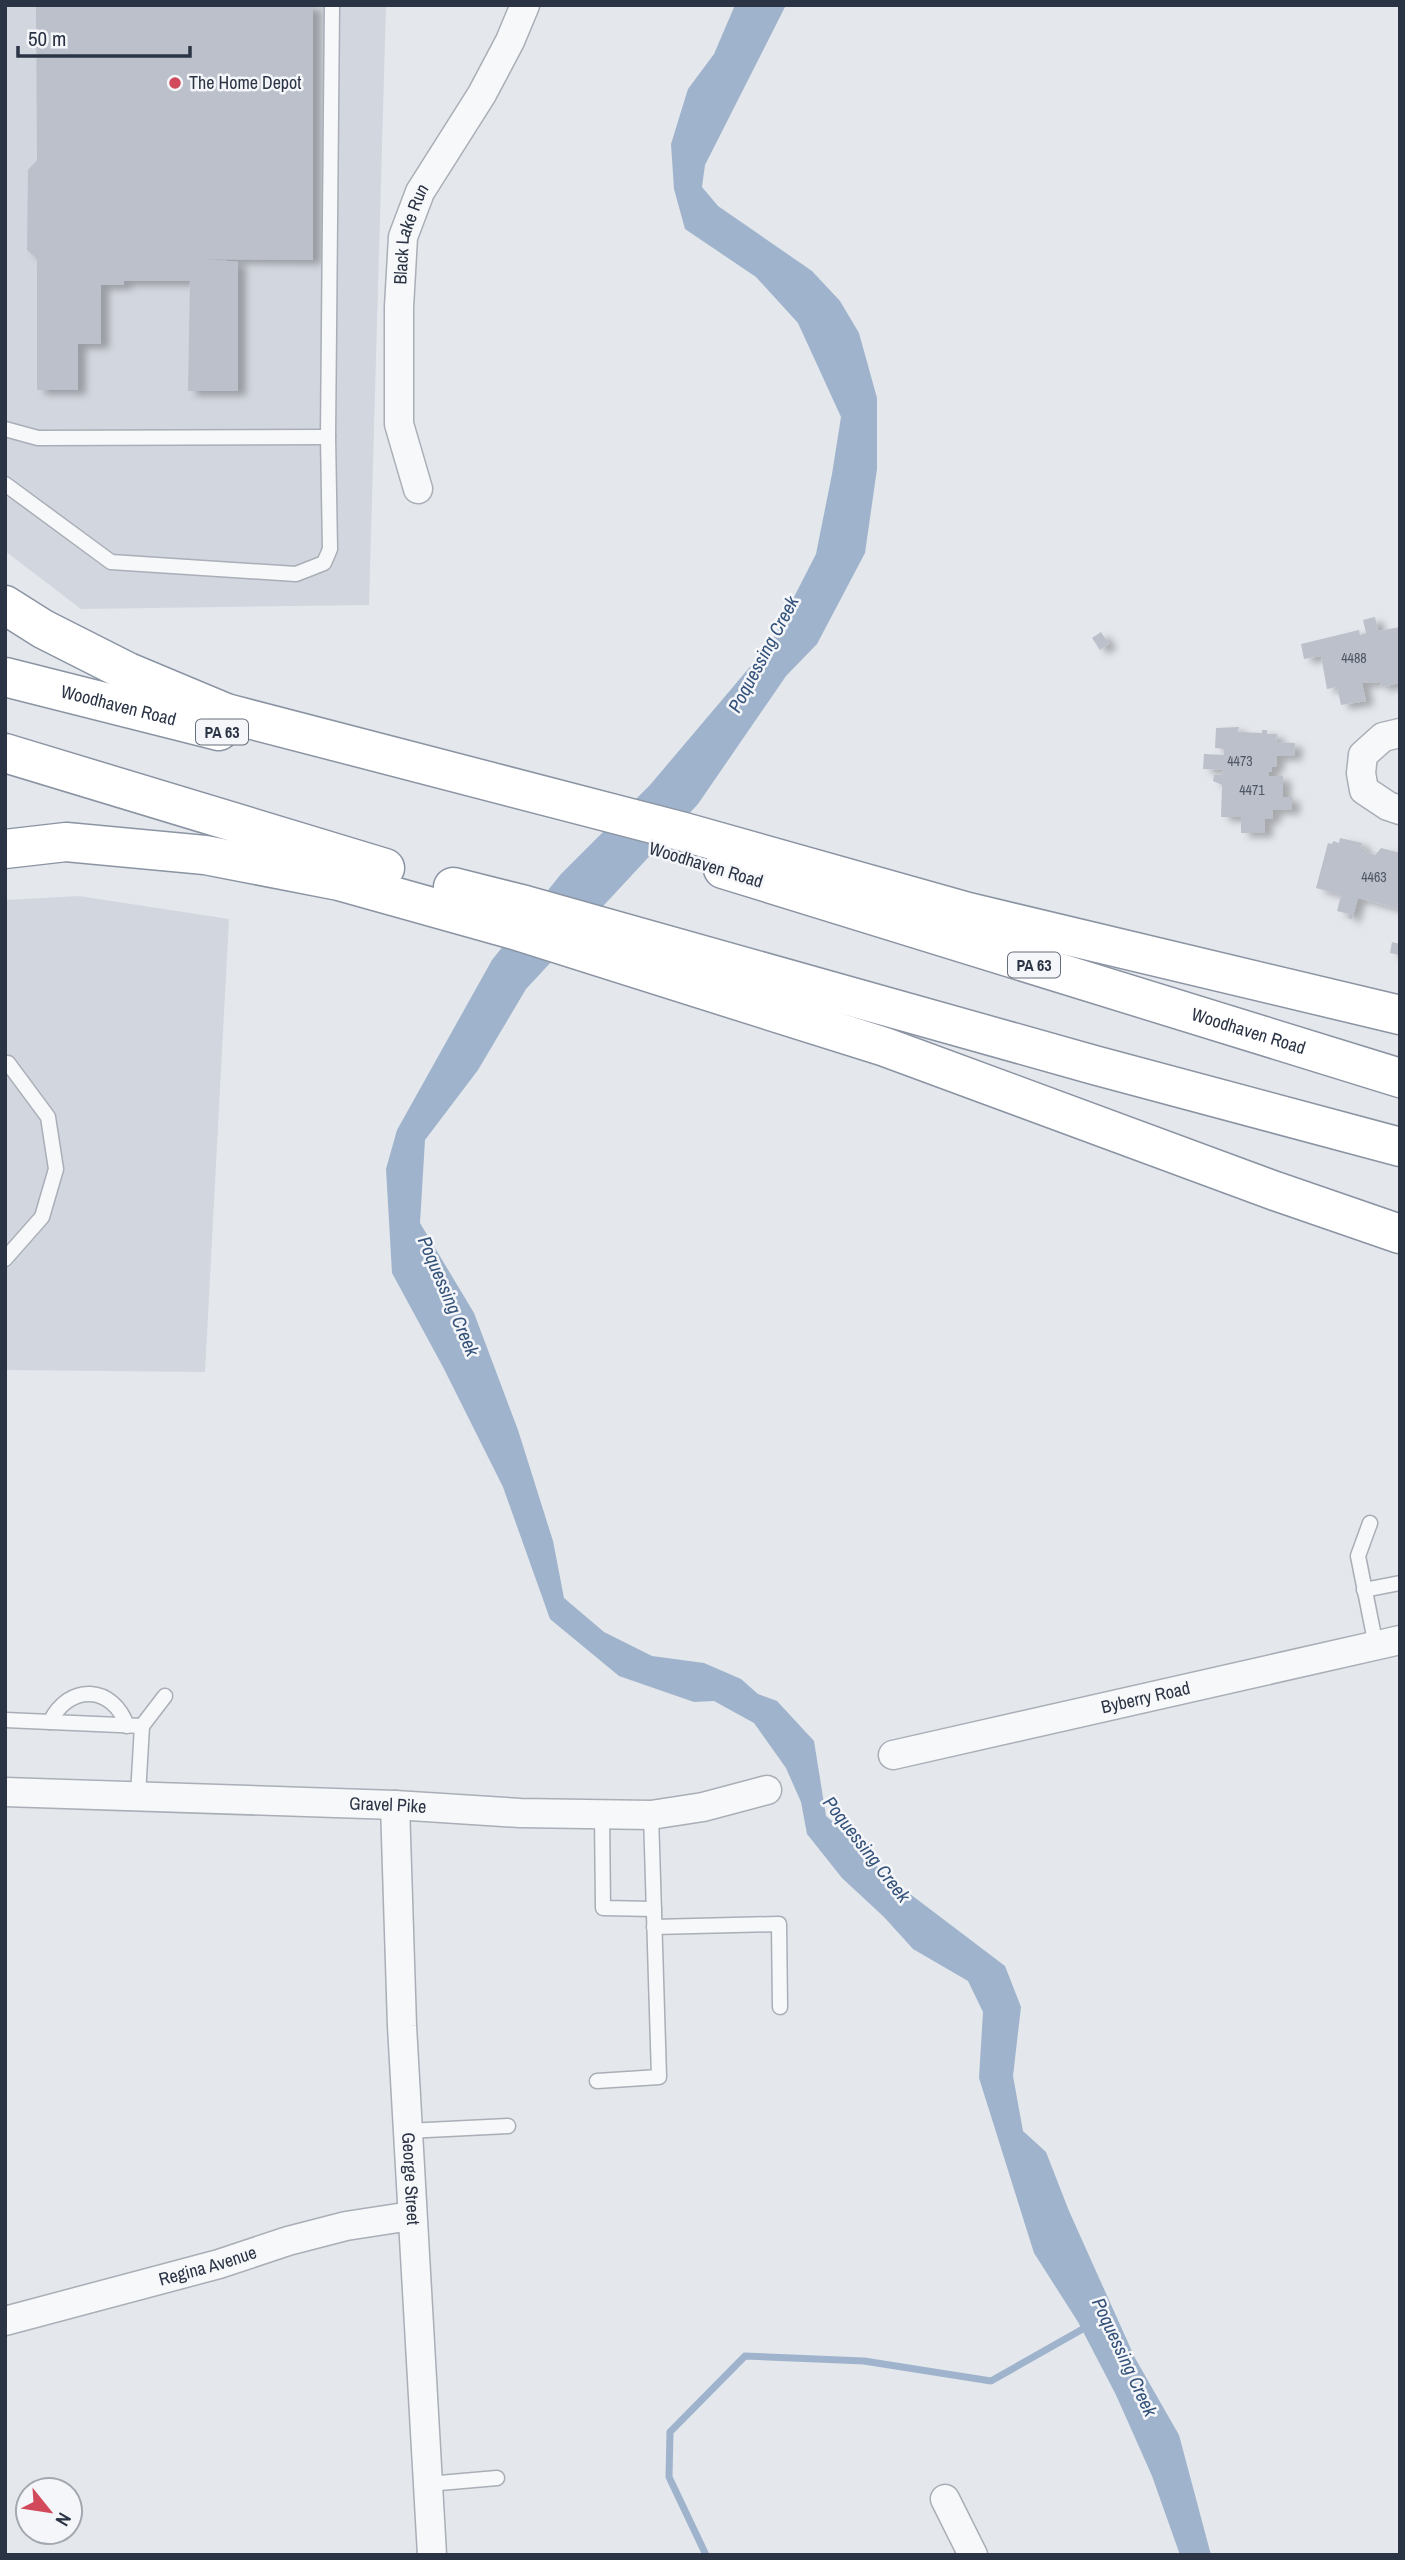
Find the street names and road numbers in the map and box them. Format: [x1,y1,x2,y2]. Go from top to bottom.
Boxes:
street label: Black Lake Run [387,178,434,285]
street label: Woodhaven Road [58,679,179,732]
road number: PA 63 [196,720,248,744]
street label: Woodhaven Road [646,835,766,894]
road number: PA 63 [1008,953,1060,978]
street label: Woodhaven Road [1189,1001,1309,1060]
street label: Byberry Road [1099,1675,1192,1719]
street label: Gravel Pike [349,1790,427,1819]
street label: George Street [396,2132,426,2226]
street label: Regina Avenue [156,2239,260,2292]

